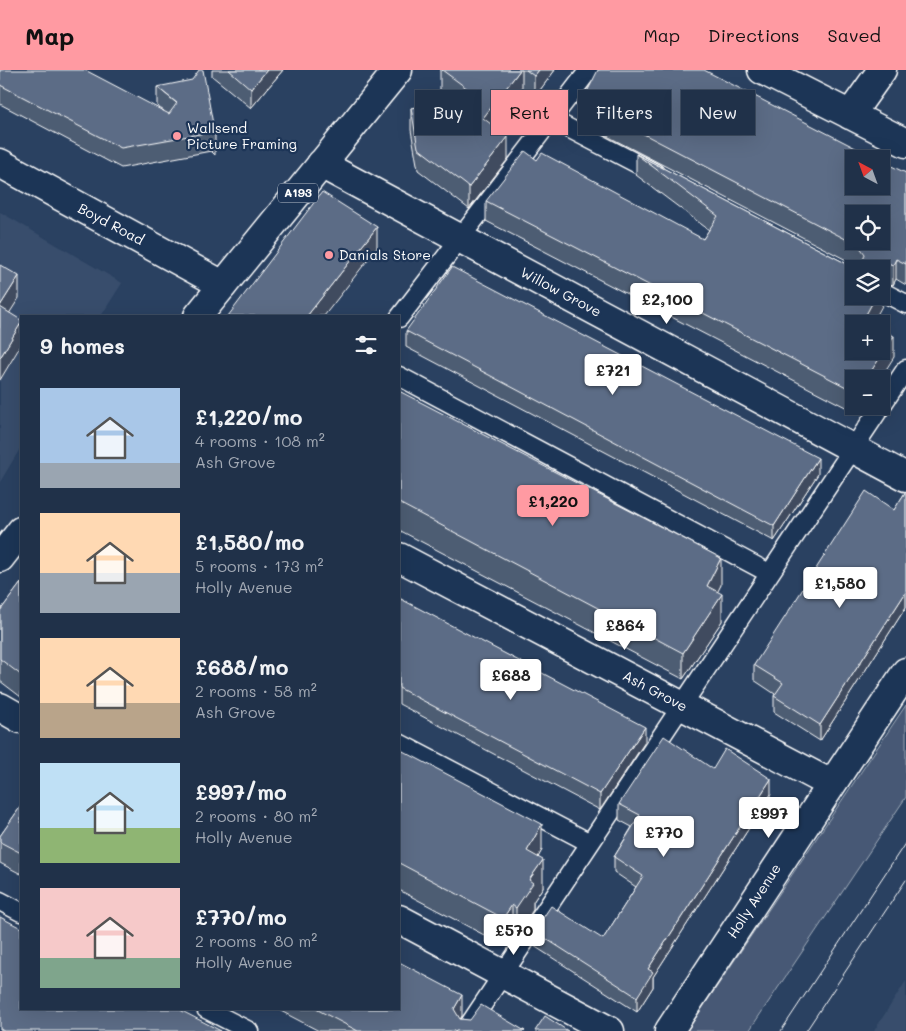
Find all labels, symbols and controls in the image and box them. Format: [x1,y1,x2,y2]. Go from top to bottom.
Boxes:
text: Map [25,20,74,51]
text: Map [643,23,680,47]
text: Directions [708,23,800,47]
text: Saved [828,23,881,47]
chip: Buy [415,90,481,135]
chip: Rent [491,90,568,135]
chip: Filters [578,90,671,135]
chip: New [681,90,755,135]
place label: Wallsend Picture Framing [187,118,297,153]
marker: Wallsend Picture Framing [171,130,183,142]
north arrow [845,150,890,195]
map controls [845,150,890,415]
road number: A193 [278,184,318,202]
street label: Boyd Road [75,198,148,249]
button: locate [845,205,890,250]
place label: Danials Store [339,245,431,264]
marker: Danials Store [323,249,335,261]
button: layers [845,260,890,305]
street label: Willow Grove [517,262,605,321]
pin: £2,100 [626,282,708,325]
text: £2,100 [641,288,693,309]
button: + [845,315,890,360]
icon: filters [352,331,380,359]
text: 9 homes [40,332,125,359]
pin: £721 [583,354,643,396]
text: £721 [596,359,630,380]
button: − [845,370,890,415]
text: £1,220/mo [195,403,302,430]
icon: home [80,408,140,468]
text: 4 rooms · 108 m² [195,430,325,451]
text: Ash Grove [195,451,276,472]
pin: £1,220 [512,484,594,527]
text: £1,220 [528,490,578,511]
text: £1,580/mo [195,528,304,555]
icon: home [80,533,140,593]
text: 5 rooms · 173 m² [195,555,324,576]
pin: £1,580 [799,566,881,609]
text: £1,580 [814,572,866,593]
text: Holly Avenue [195,576,293,597]
pin: £864 [595,608,655,651]
text: £864 [605,614,645,635]
text: £688/mo [195,653,289,680]
icon: home [80,658,140,718]
pin: £688 [481,658,541,701]
text: £688 [491,664,531,685]
street label: Ash Grove [620,666,691,716]
text: 2 rooms · 58 m² [195,680,317,701]
text: Ash Grove [195,701,276,722]
text: £997/mo [195,778,287,805]
icon: home [80,783,140,843]
pin: £997 [739,796,799,839]
text: £997 [750,802,788,823]
text: 2 rooms · 80 m² [195,805,317,826]
pin: £770 [634,816,694,858]
text: £770 [645,821,683,842]
text: Holly Avenue [195,826,293,847]
street label: Holly Avenue [722,860,785,942]
text: £770/mo [195,903,287,930]
icon: home [80,908,140,968]
pin: £570 [484,914,544,956]
text: £570 [495,919,533,940]
text: 2 rooms · 80 m² [195,930,317,951]
text: Holly Avenue [195,951,293,972]

